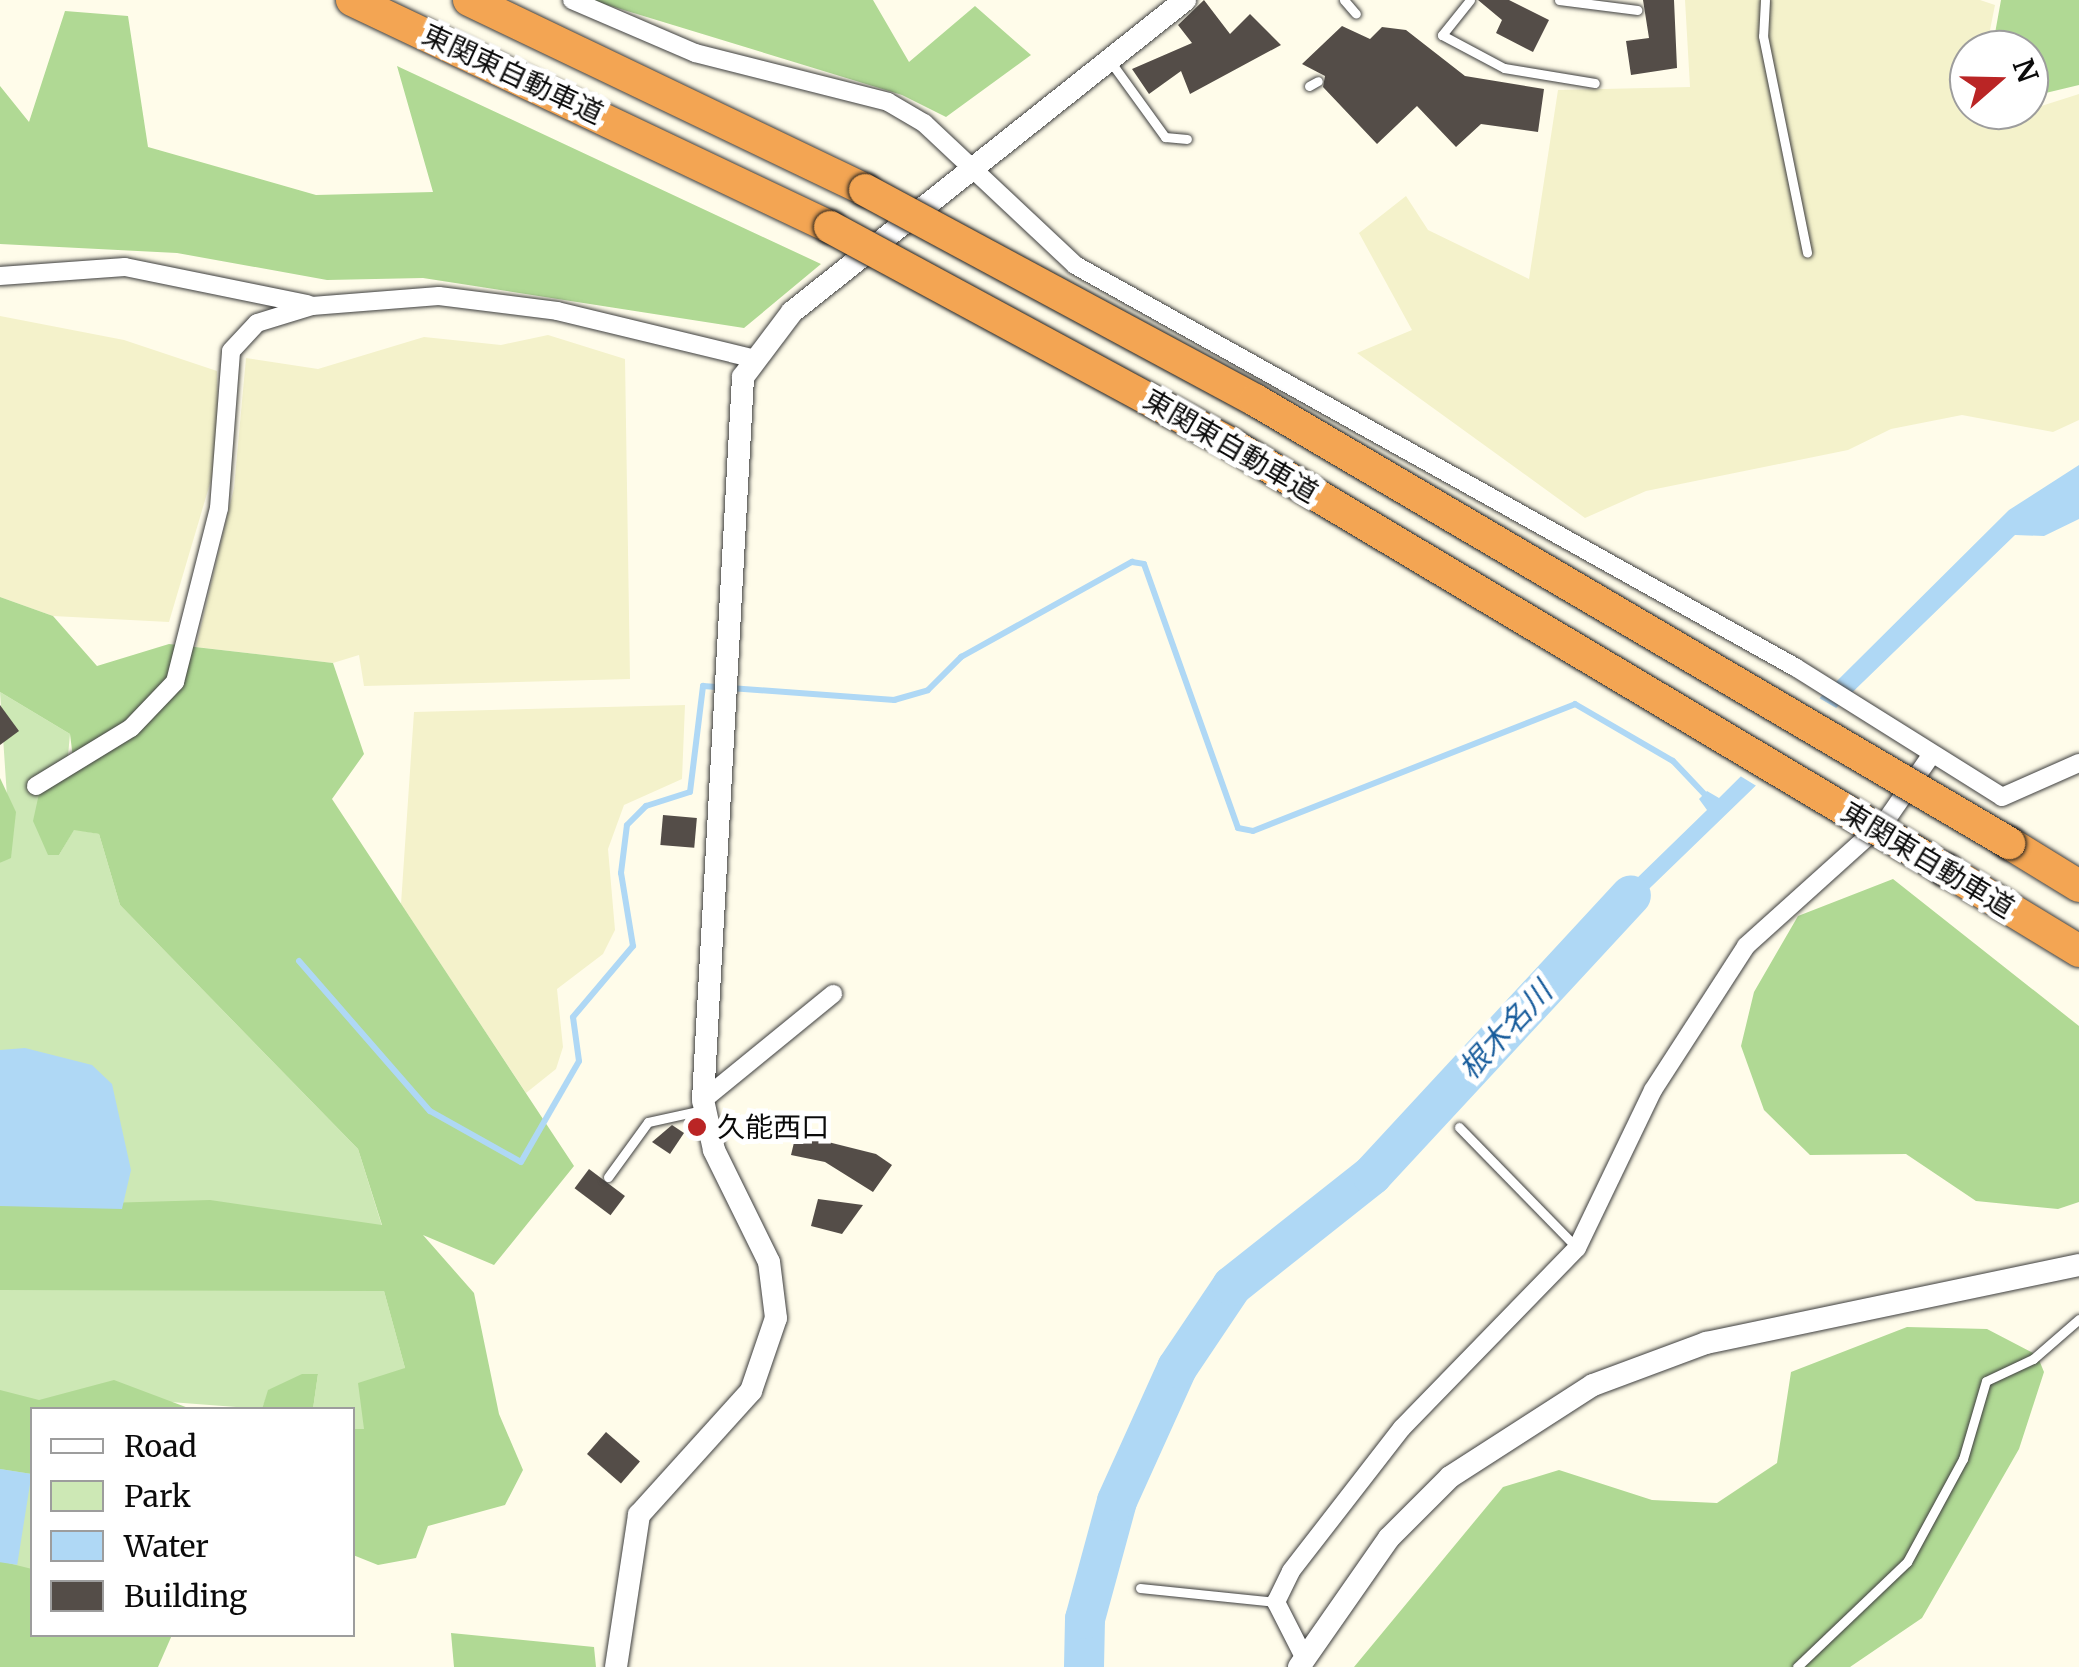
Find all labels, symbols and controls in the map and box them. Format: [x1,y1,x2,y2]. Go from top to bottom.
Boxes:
street label: 東関東自動車道 [417,17,609,131]
north arrow [1949,30,2049,130]
text: N [2005,54,2046,87]
street label: 東関東自動車道 [1138,382,1324,510]
street label: 東関東自動車道 [1835,795,2021,925]
water label: 根木名川 [1451,974,1559,1086]
place label: 久能西口 [717,1110,829,1144]
marker: 久能西口 [686,1116,708,1138]
legend [30,1407,355,1637]
text: Road [124,1427,197,1465]
text: Park [124,1477,191,1515]
text: Water [124,1527,209,1565]
text: Building [124,1577,247,1615]

